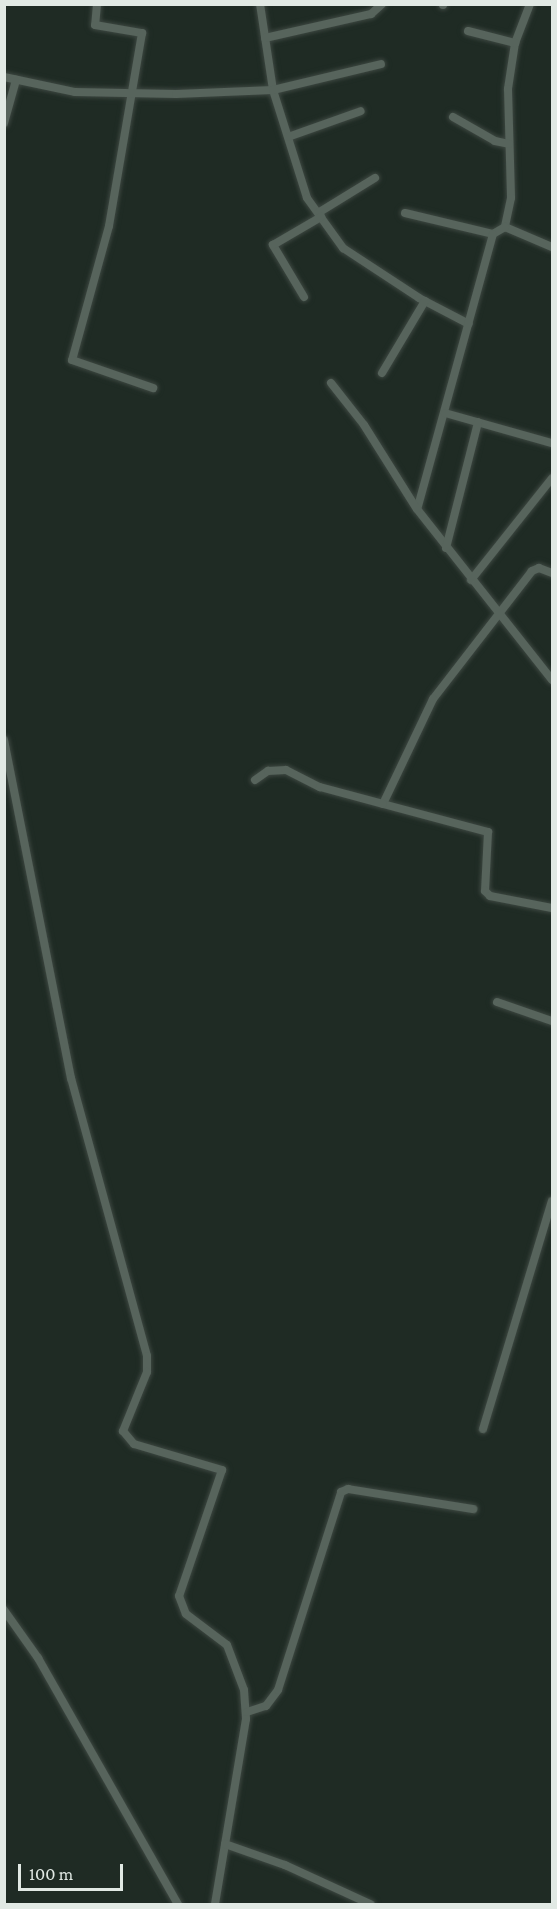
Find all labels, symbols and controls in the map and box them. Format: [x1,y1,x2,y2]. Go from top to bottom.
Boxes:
scale bar [21,1852,126,1890]
text: 100 m [29,1864,73,1884]

